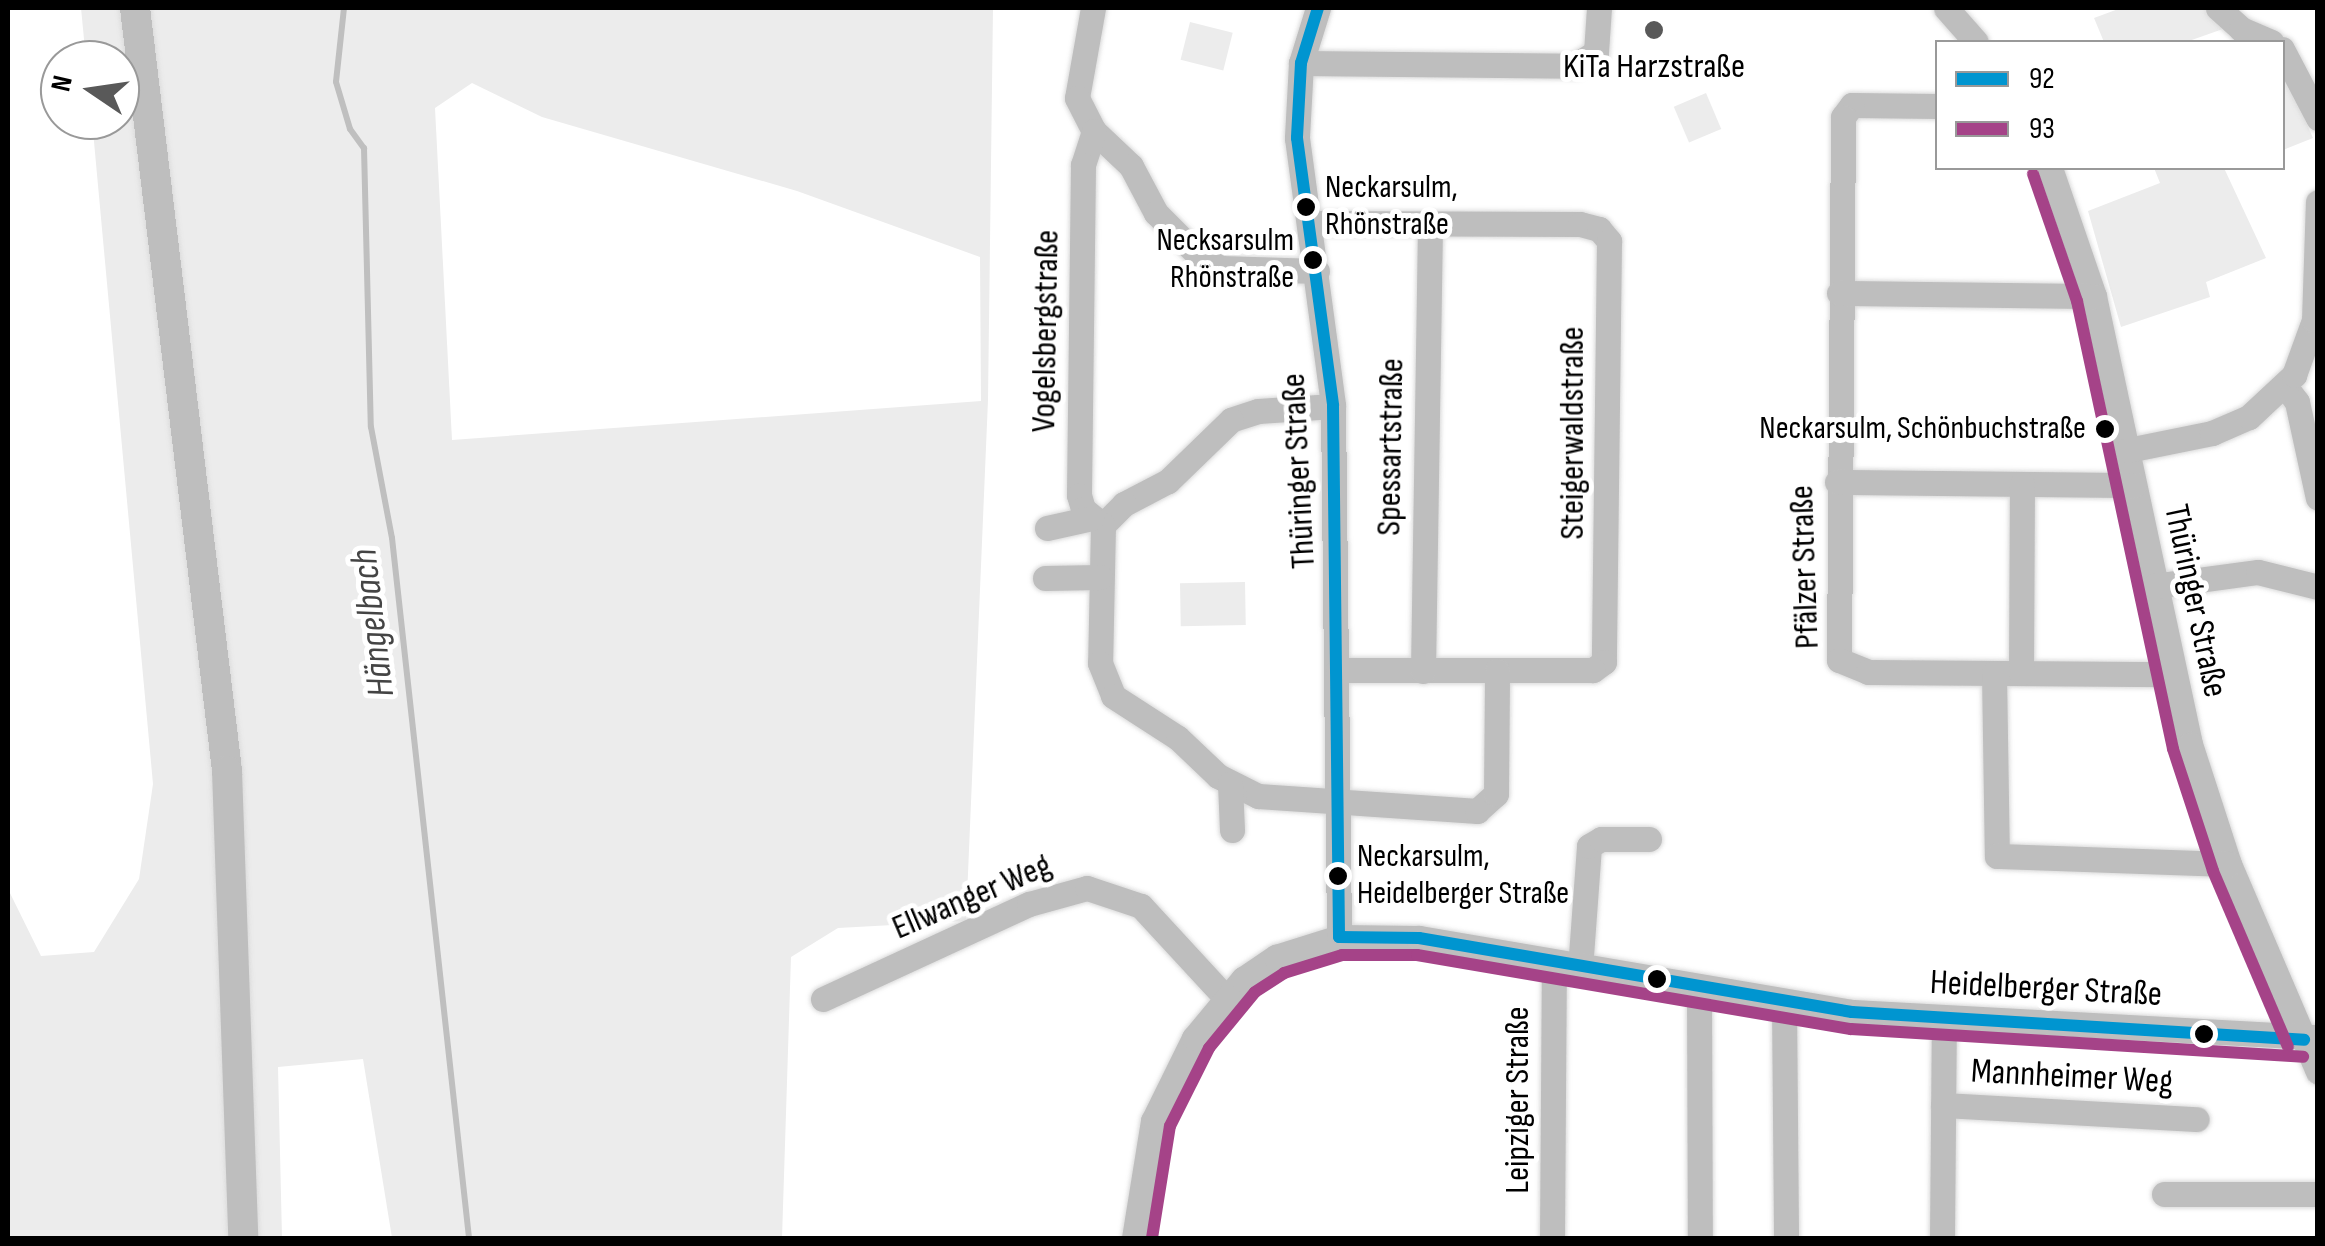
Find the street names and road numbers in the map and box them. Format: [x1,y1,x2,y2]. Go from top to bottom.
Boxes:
street label: Vogelsbergstraße [1023,229,1069,433]
street label: Steigerwaldstraße [1552,326,1594,540]
street label: Spessartstraße [1368,358,1414,536]
street label: Thüringer Straße [1273,372,1325,570]
street label: Pfälzer Straße [1781,484,1829,650]
street label: Thüringer Straße [2154,501,2236,701]
street label: Ellwanger Weg [886,845,1058,949]
street label: Heidelberger Straße [1929,962,2163,1016]
street label: Leipziger Straße [1497,1006,1539,1194]
street label: Mannheimer Weg [1970,1051,2174,1103]

